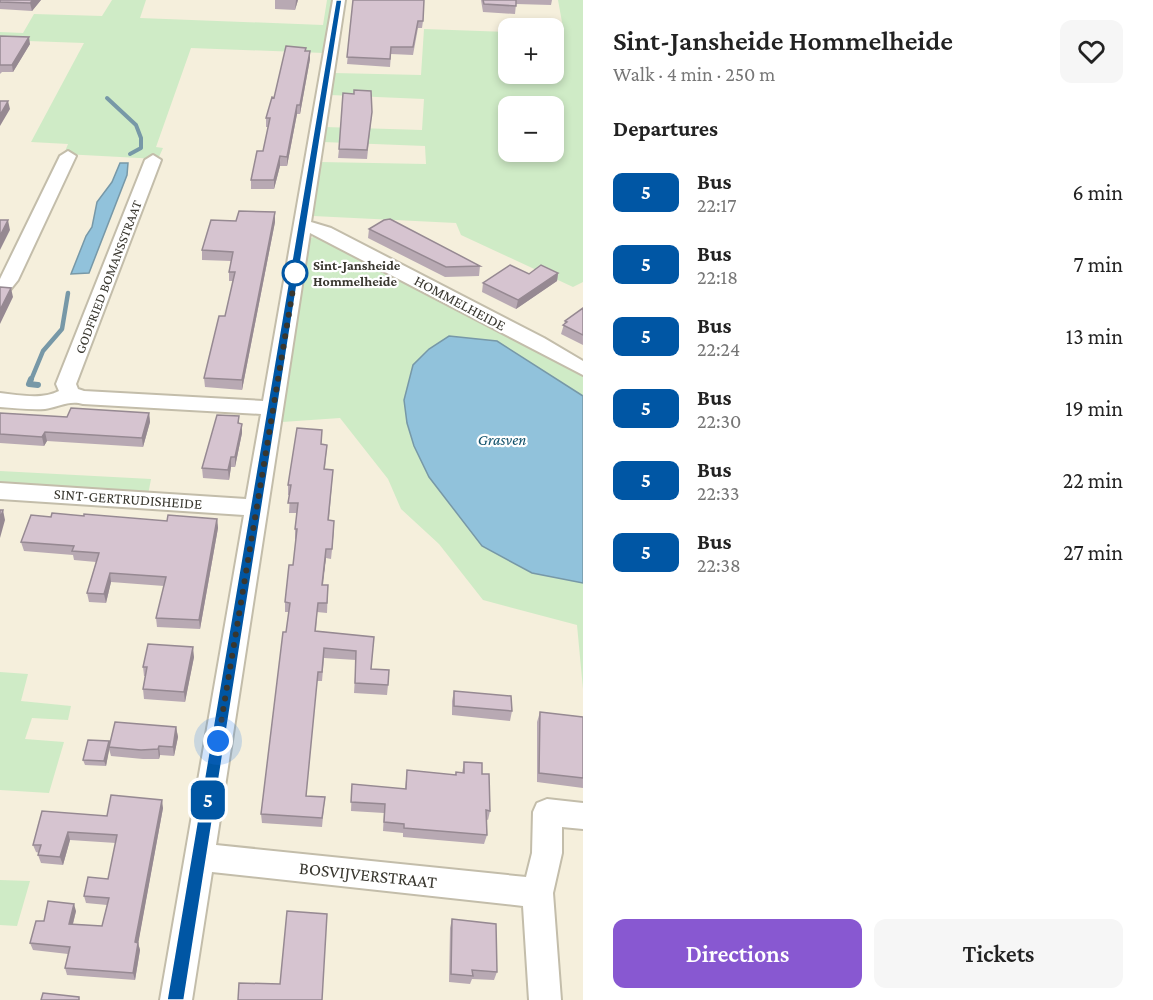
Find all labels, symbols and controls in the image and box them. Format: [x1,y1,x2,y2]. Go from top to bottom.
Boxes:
map controls [498,18,564,162]
button: + [498,18,564,84]
button: heart [1060,20,1123,83]
text: Sint-Jansheide Hommelheide [613,25,953,56]
text: Walk · 4 min · 250 m [613,63,775,85]
button: − [498,96,564,162]
text: Departures [613,116,718,141]
text: Bus [697,169,731,194]
text: 5 [641,180,651,204]
text: 6 min [1072,180,1123,205]
text: 22:17 [697,194,736,216]
street label: GODFRIED BOMANSSTRAAT [71,198,145,356]
text: Bus [697,241,731,266]
text: 5 [641,252,651,276]
text: 7 min [1073,252,1123,277]
place label: Sint-Jansheide Hommelheide [313,257,401,289]
marker: Sint-Jansheide Hommelheide [282,260,308,286]
text: 22:18 [697,266,738,288]
street label: HOMMELHEIDE [412,272,508,334]
text: Bus [697,313,731,338]
text: 5 [641,324,651,348]
text: 13 min [1066,324,1123,349]
text: 22:24 [697,338,740,360]
text: Bus [697,385,731,410]
text: 5 [641,396,651,420]
text: 19 min [1065,396,1123,421]
text: 22:30 [697,410,741,432]
water label: Grasven [478,431,526,448]
text: Bus [697,457,731,482]
text: 5 [641,468,651,492]
text: 22 min [1063,468,1123,493]
text: 22:33 [697,482,739,504]
street label: SINT-GERTRUDISHEIDE [53,486,203,512]
text: Bus [697,529,731,554]
text: 5 [641,540,651,564]
text: 27 min [1063,540,1123,565]
text: 22:38 [697,554,741,576]
your location [203,726,233,756]
line badge: 5 [188,780,228,820]
text: 5 [203,788,213,812]
street label: BOSVIJVERSTRAAT [298,858,438,892]
button: Directions [613,919,862,988]
button: Tickets [874,919,1123,988]

